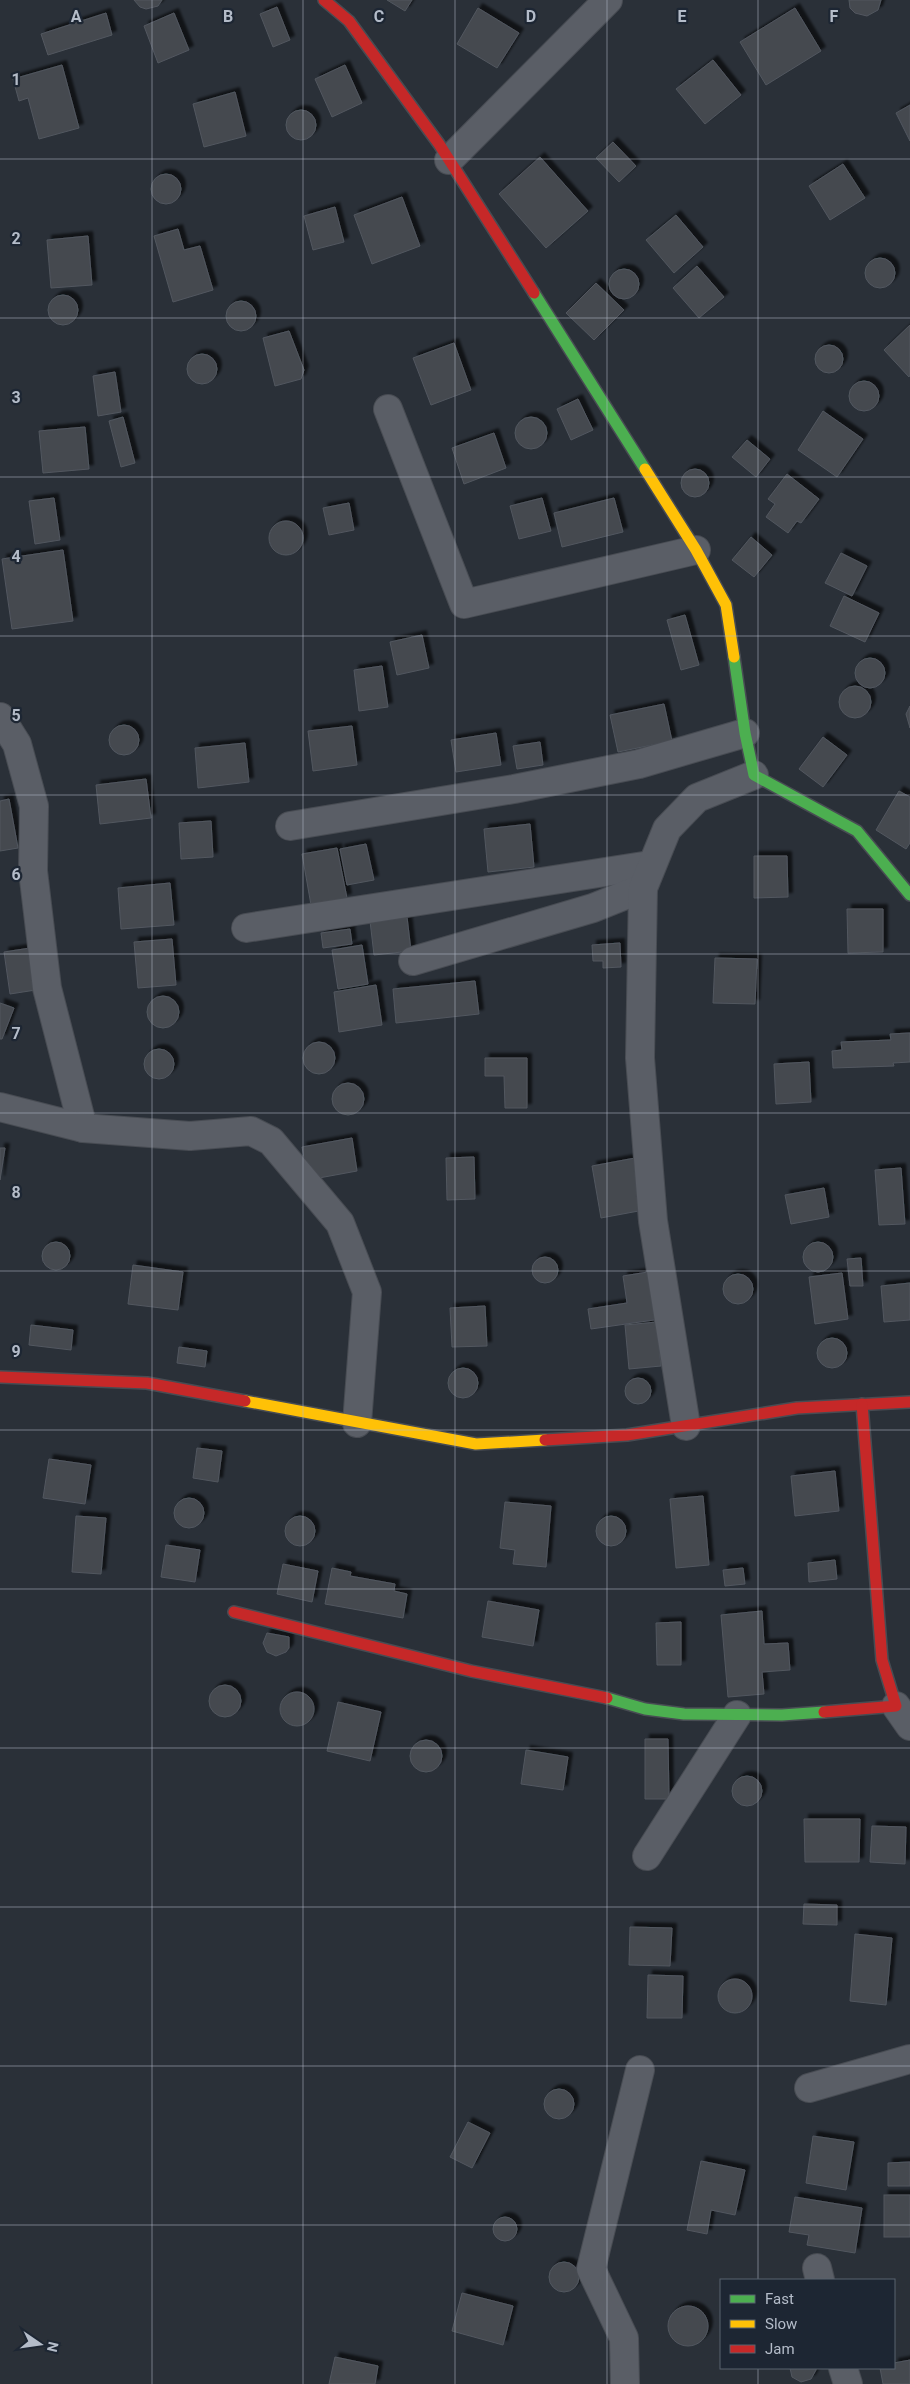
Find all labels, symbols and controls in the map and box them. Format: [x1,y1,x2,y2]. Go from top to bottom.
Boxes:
text: A [71,7,82,26]
text: B [223,7,233,26]
text: C [374,7,384,26]
text: D [526,7,536,26]
text: E [678,7,687,26]
text: F [830,7,839,26]
text: 1 [11,70,21,89]
text: 2 [11,229,21,248]
text: 3 [11,388,21,407]
text: 4 [11,547,21,566]
text: 5 [11,706,21,725]
text: 6 [11,865,21,884]
text: 7 [11,1024,21,1043]
text: 8 [11,1183,21,1202]
text: 9 [11,1342,21,1361]
legend [720,2279,895,2369]
text: Fast [765,2290,794,2308]
text: Slow [765,2315,797,2333]
north arrow [15,2319,65,2369]
text: N [44,2340,62,2354]
text: Jam [765,2340,795,2358]

